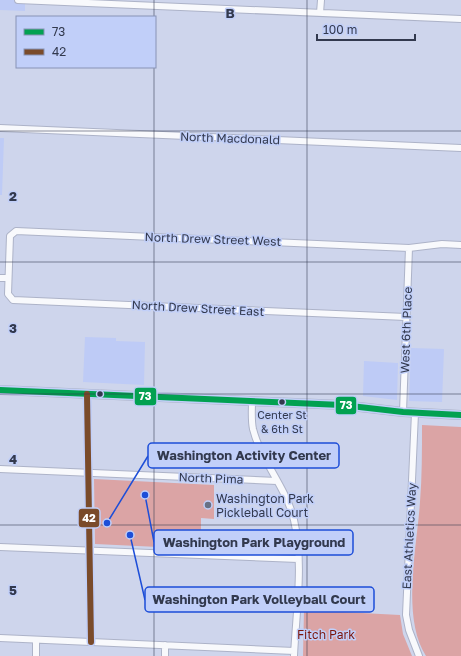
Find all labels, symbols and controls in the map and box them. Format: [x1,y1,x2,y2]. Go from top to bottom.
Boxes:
text: B [225,5,235,21]
legend [16,16,156,68]
scale bar [317,16,415,42]
text: 100 m [323,22,357,37]
text: 73 [52,24,65,39]
text: 42 [52,44,66,59]
street label: North Macdonald [180,129,280,147]
text: 2 [9,188,17,204]
street label: North Drew Street West [144,229,282,249]
street label: West 6th Place [397,286,415,374]
street label: North Drew Street East [131,297,265,319]
text: 3 [9,320,17,336]
line badge: 73 [134,387,157,406]
unlabelled marker [95,389,105,399]
text: 73 [139,389,152,402]
line badge: 73 [335,396,357,415]
marker: Center St & 6th St [277,397,287,407]
text: 73 [340,398,353,411]
place label: Center St & 6th St [257,408,307,435]
callout: Washington Activity Center [148,443,339,468]
text: Washington Activity Center [157,447,331,463]
text: 4 [9,451,17,467]
street label: North Pima [178,469,244,487]
street label: East Athletics Way [399,482,419,590]
place label: Washington Park Pickleball Court [216,491,314,520]
marker: Washington Park Pickleball Court [203,500,213,510]
line badge: 42 [78,508,100,528]
text: 42 [82,511,96,524]
callout: Washington Park Playground [154,530,353,555]
text: Washington Park Playground [163,534,345,550]
text: 5 [9,582,17,598]
callout: Washington Park Volleyball Court [145,587,374,612]
text: Washington Park Volleyball Court [152,591,366,607]
park label: Fitch Park [297,627,355,642]

